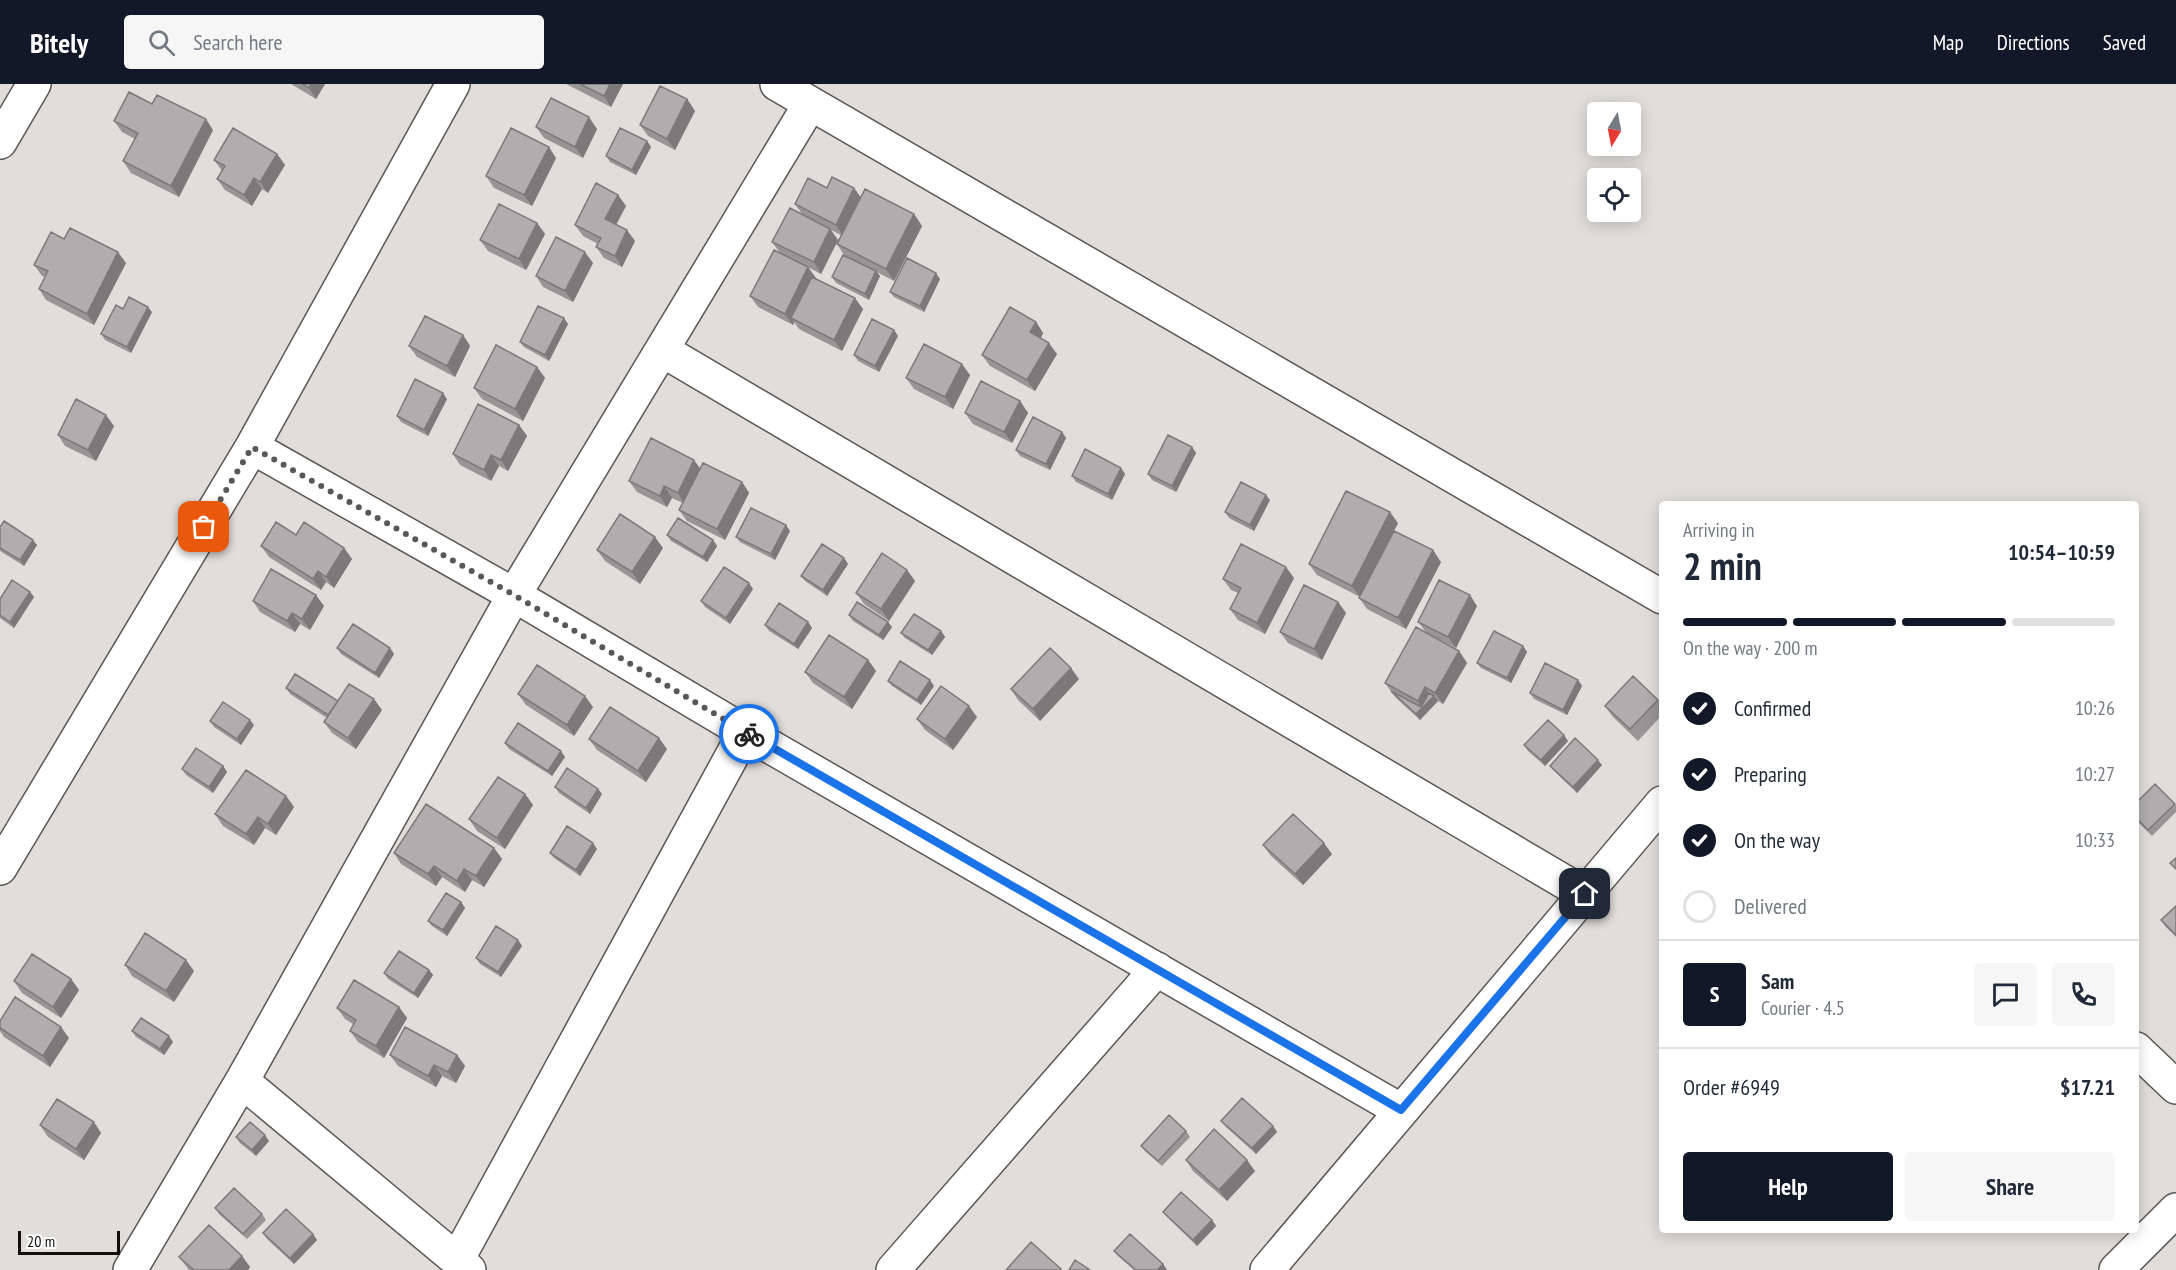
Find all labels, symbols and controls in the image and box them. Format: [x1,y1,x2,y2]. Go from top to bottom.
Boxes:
search box [124,15,544,69]
text: Bitely [30,24,88,61]
icon: search [145,26,178,59]
text: Search here [193,28,283,56]
text: Map [1933,29,1964,56]
text: Directions [1997,29,2070,56]
text: Saved [2103,29,2146,56]
north arrow [1587,102,1641,156]
map controls [1587,102,1641,222]
button: locate [1587,168,1641,222]
pin [178,501,229,552]
icon: bag [187,510,220,543]
text: Arriving in [1683,517,1755,543]
text: 10:54–10:59 [2008,538,2115,566]
text: 2 min [1683,540,1762,591]
text: On the way · 200 m [1683,635,1818,661]
icon: check [1683,692,1716,725]
text: Confirmed [1734,694,1811,722]
text: 10:26 [2075,695,2115,721]
courier [719,704,779,764]
icon: bike [733,718,766,751]
icon: check [1683,758,1716,791]
text: Preparing [1734,760,1807,788]
text: 10:27 [2075,761,2115,787]
icon: check [1683,824,1716,857]
text: On the way [1734,826,1820,854]
text: 10:33 [2075,827,2115,853]
pin [1559,868,1610,919]
icon: home [1568,877,1601,910]
text: Delivered [1734,892,1807,920]
button: chat [1974,963,2037,1026]
button: phone [2052,963,2115,1026]
text: Sam [1761,967,1794,995]
text: S [1710,980,1719,1008]
text: Courier · 4.5 [1761,995,1845,1021]
text: Order #6949 [1683,1073,1780,1101]
text: $17.21 [2060,1073,2115,1101]
button: Help [1683,1152,1893,1221]
button: Share [1905,1152,2115,1221]
scale bar [18,1228,120,1256]
text: 20 m [27,1231,55,1251]

